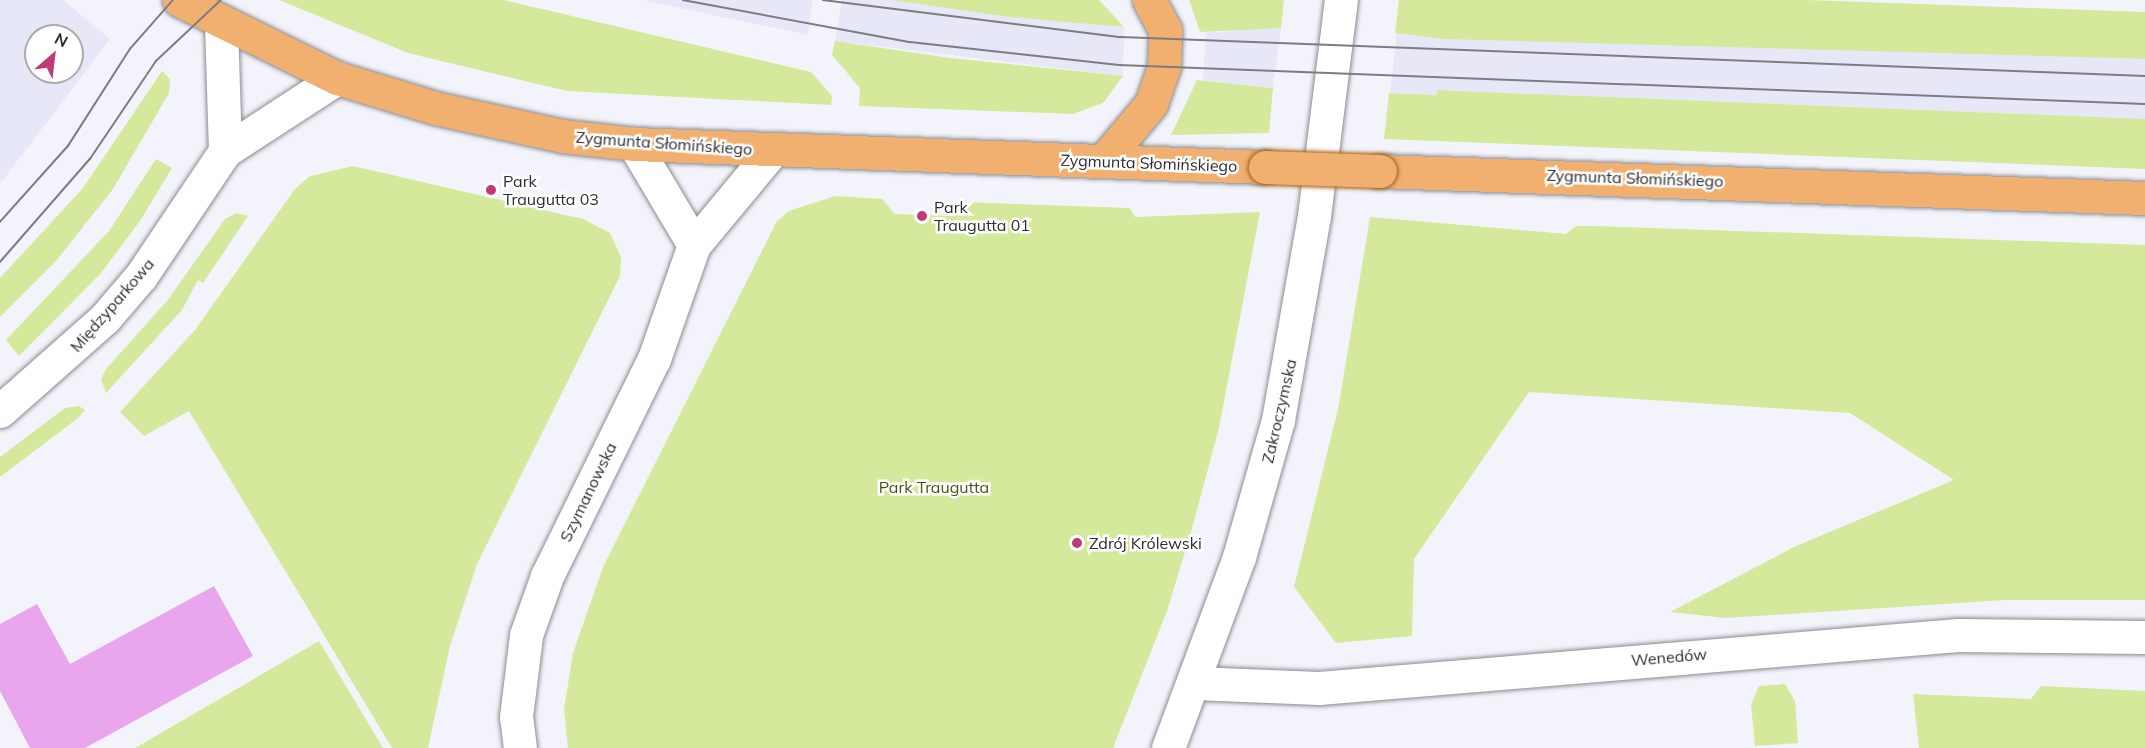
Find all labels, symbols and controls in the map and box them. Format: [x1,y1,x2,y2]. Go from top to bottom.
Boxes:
north arrow [24,24,84,84]
text: N [51,28,72,52]
street label: Zygmunta Słomińskiego [575,127,753,159]
street label: Zygmunta Słomińskiego [1060,150,1238,176]
street label: Zygmunta Słomińskiego [1546,165,1724,191]
place label: Park Traugutta 03 [503,171,599,209]
marker: Park Traugutta 03 [484,183,498,197]
place label: Park Traugutta 01 [934,197,1030,235]
marker: Park Traugutta 01 [915,209,929,223]
street label: Międzyparkowa [66,254,158,356]
street label: Zakroczymska [1258,357,1300,465]
street label: Szymanowska [556,439,620,545]
park label: Park Traugutta [879,477,989,497]
place label: Zdrój Królewski [1089,533,1202,553]
marker: Zdrój Królewski [1070,536,1084,550]
street label: Wenedów [1630,644,1708,670]

